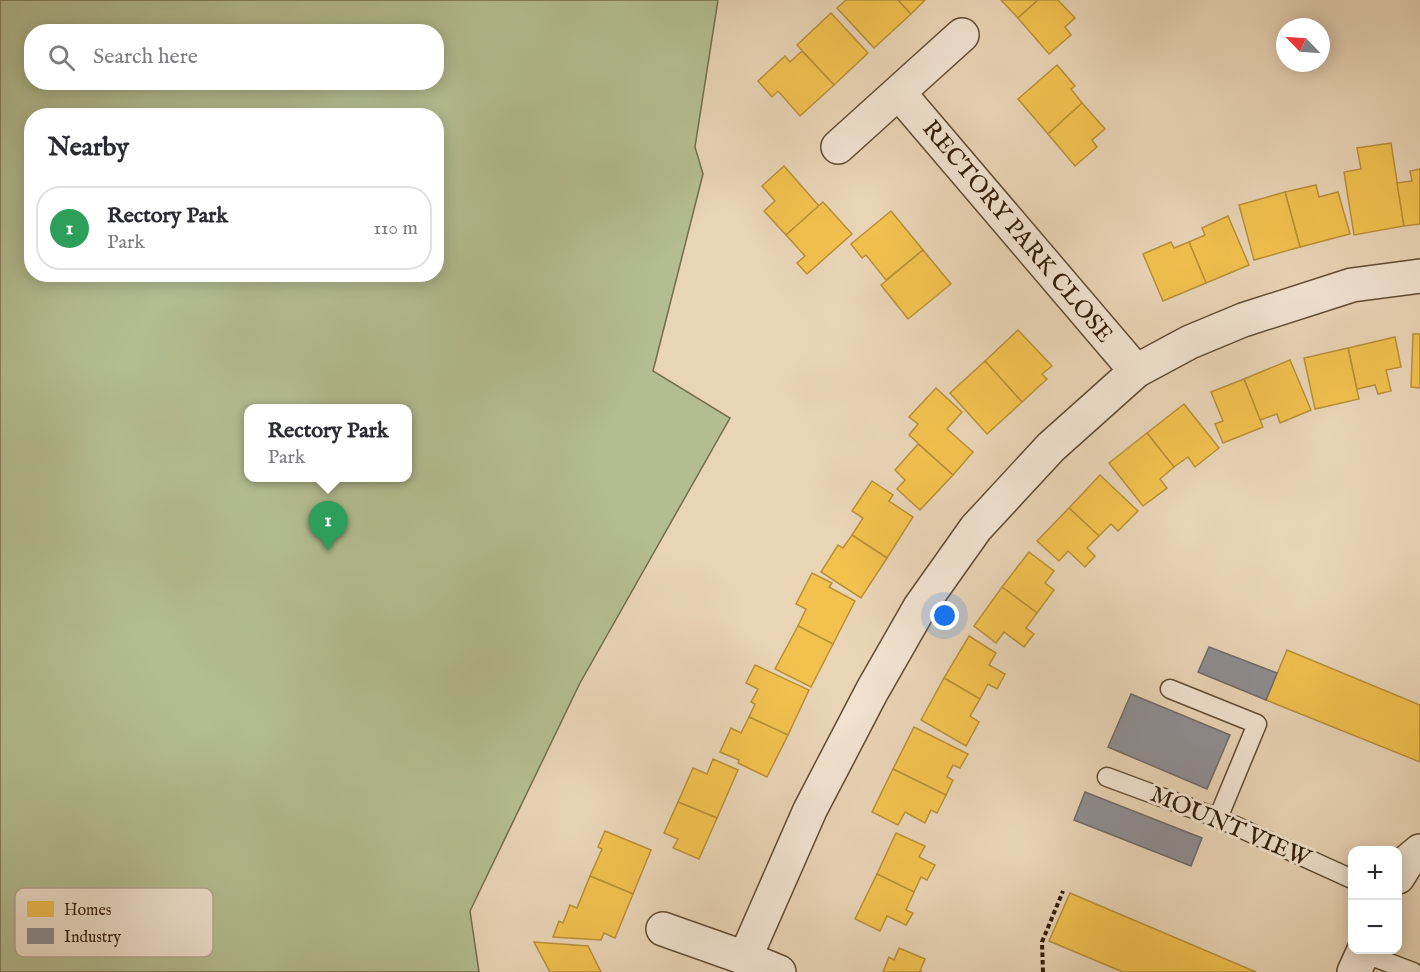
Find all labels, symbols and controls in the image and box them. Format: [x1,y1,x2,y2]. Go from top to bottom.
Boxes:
north arrow [1276,18,1330,72]
search box [24,24,444,90]
icon: search [45,41,78,74]
text: Search here [93,43,198,71]
street label: RECTORY PARK CLOSE [915,114,1119,350]
text: Nearby [48,131,129,164]
text: Rectory Park [107,202,228,230]
text: 1 [66,216,73,241]
text: 110 m [374,216,418,241]
text: Park [107,230,145,255]
popup [244,404,412,482]
text: Rectory Park [267,417,389,445]
text: Park [267,445,306,470]
pin: 1 [308,502,348,551]
your location [930,601,959,630]
street label: MOUNT VIEW [1145,779,1316,875]
map controls [1348,846,1402,954]
button: + [1348,846,1402,900]
legend [15,888,213,957]
button: − [1348,900,1402,954]
text: Homes [64,901,112,921]
text: Industry [64,928,121,948]

